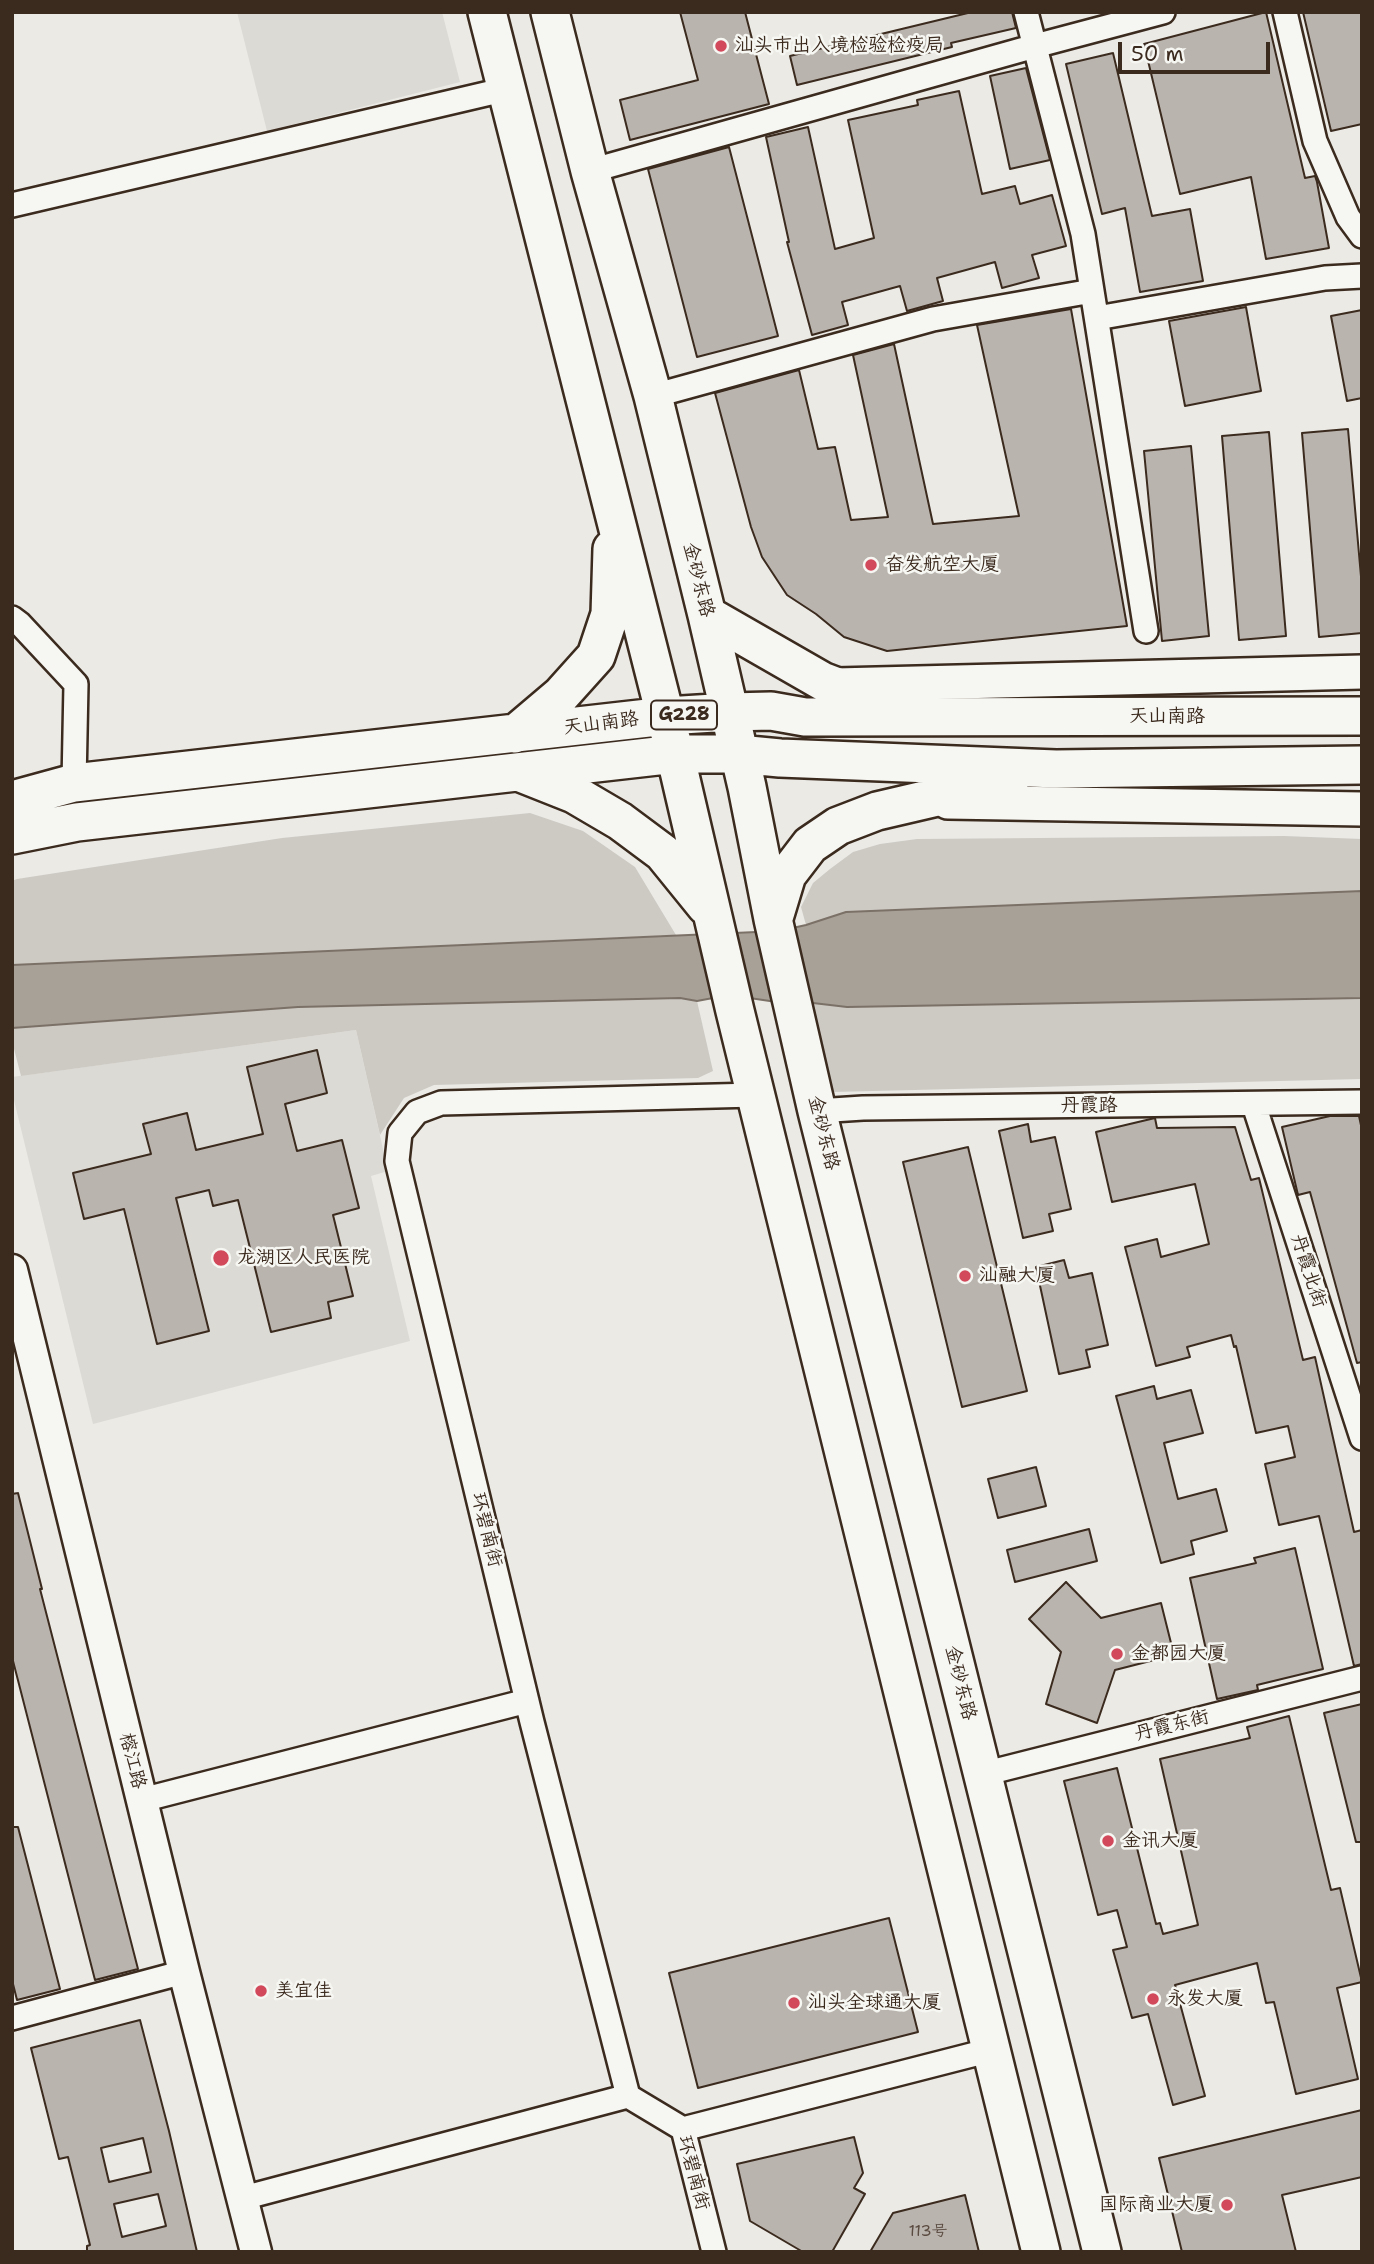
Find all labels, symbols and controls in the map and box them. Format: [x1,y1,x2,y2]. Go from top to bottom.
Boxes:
scale bar [1122,28,1274,72]
place label: 汕头市出入境检验检疫局 [735,35,944,57]
marker: 汕头市出入境检验检疫局 [713,38,729,54]
text: 50 m [1131,40,1184,68]
street label: 金砂东路 [678,540,718,620]
place label: 奋发航空大厦 [885,554,999,576]
marker: 奋发航空大厦 [863,557,879,573]
road number: G228 [651,700,717,730]
street label: 天山南路 [1129,706,1205,728]
street label: 天山南路 [562,708,640,740]
street label: 金砂东路 [803,1093,843,1173]
street label: 丹霞路 [1061,1095,1117,1117]
street label: 丹霞北街 [1285,1231,1331,1311]
place label: 龙湖区人民医院 [237,1247,370,1269]
marker: 龙湖区人民医院 [211,1248,231,1268]
place label: 汕融大厦 [979,1265,1055,1287]
marker: 汕融大厦 [957,1268,973,1284]
street label: 环碧南街 [466,1490,506,1570]
street label: 金砂东路 [940,1643,980,1723]
place label: 金都园大厦 [1131,1643,1226,1665]
marker: 金都园大厦 [1109,1646,1125,1662]
street label: 丹霞东街 [1132,1706,1212,1746]
street label: 榕江路 [114,1731,150,1791]
place label: 金讯大厦 [1122,1830,1198,1852]
marker: 金讯大厦 [1100,1833,1116,1849]
place label: 美宜佳 [275,1980,332,2002]
marker: 美宜佳 [253,1983,269,1999]
place label: 永发大厦 [1167,1988,1243,2010]
marker: 永发大厦 [1145,1991,1161,2007]
place label: 汕头全球通大厦 [808,1992,941,2014]
marker: 汕头全球通大厦 [786,1995,802,2011]
street label: 环碧南街 [672,2133,714,2213]
place label: 国际商业大厦 [1099,2194,1213,2216]
marker: 国际商业大厦 [1219,2197,1235,2213]
house number: 113号 [908,2222,948,2242]

